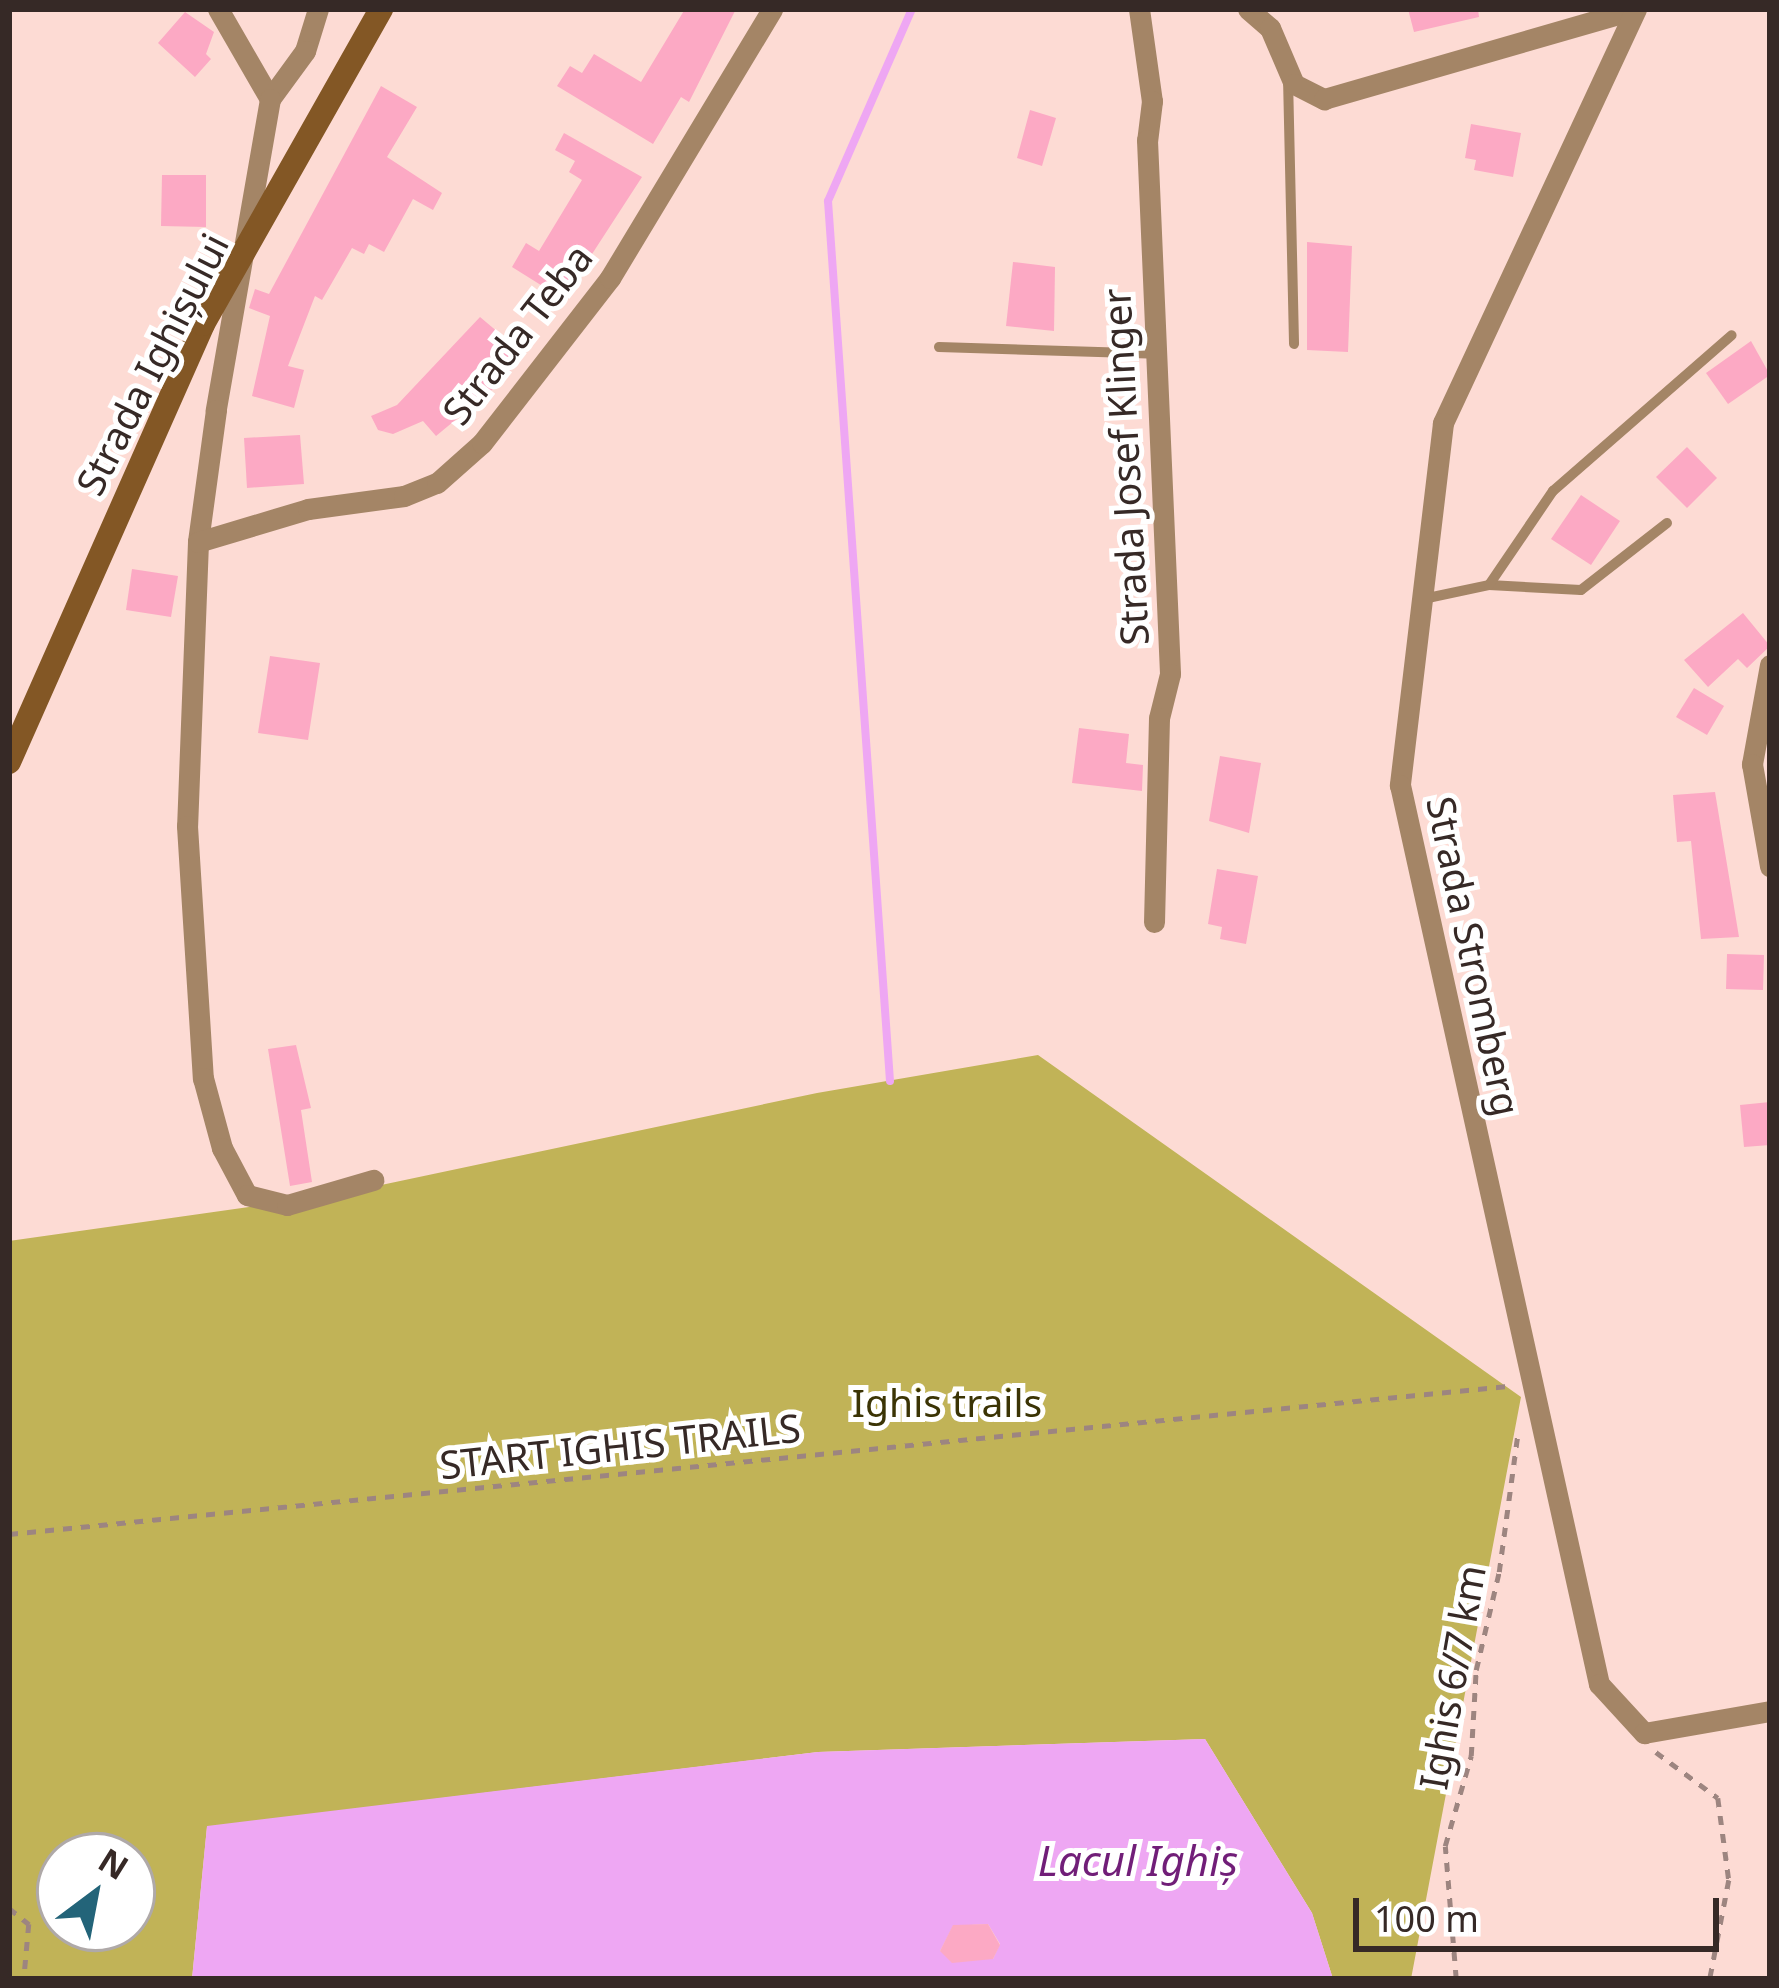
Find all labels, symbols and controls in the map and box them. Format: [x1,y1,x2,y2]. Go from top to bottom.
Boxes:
street label: Strada Ighișului [66,225,238,503]
street label: Strada Teba [432,235,602,433]
street label: Strada Josef Klinger [1092,287,1158,647]
street label: Strada Stromberg [1417,792,1531,1120]
park label: Ighis trails [852,1379,1042,1425]
street label: START IGHIS TRAILS [437,1404,803,1488]
street label: Ighis 6/7 km [1409,1561,1495,1793]
north arrow [36,1832,156,1952]
water label: Lacul Ighiș [1038,1835,1238,1885]
text: N [90,1837,137,1890]
scale bar [1359,1874,1725,1948]
text: 100 m [1374,1894,1479,1943]

